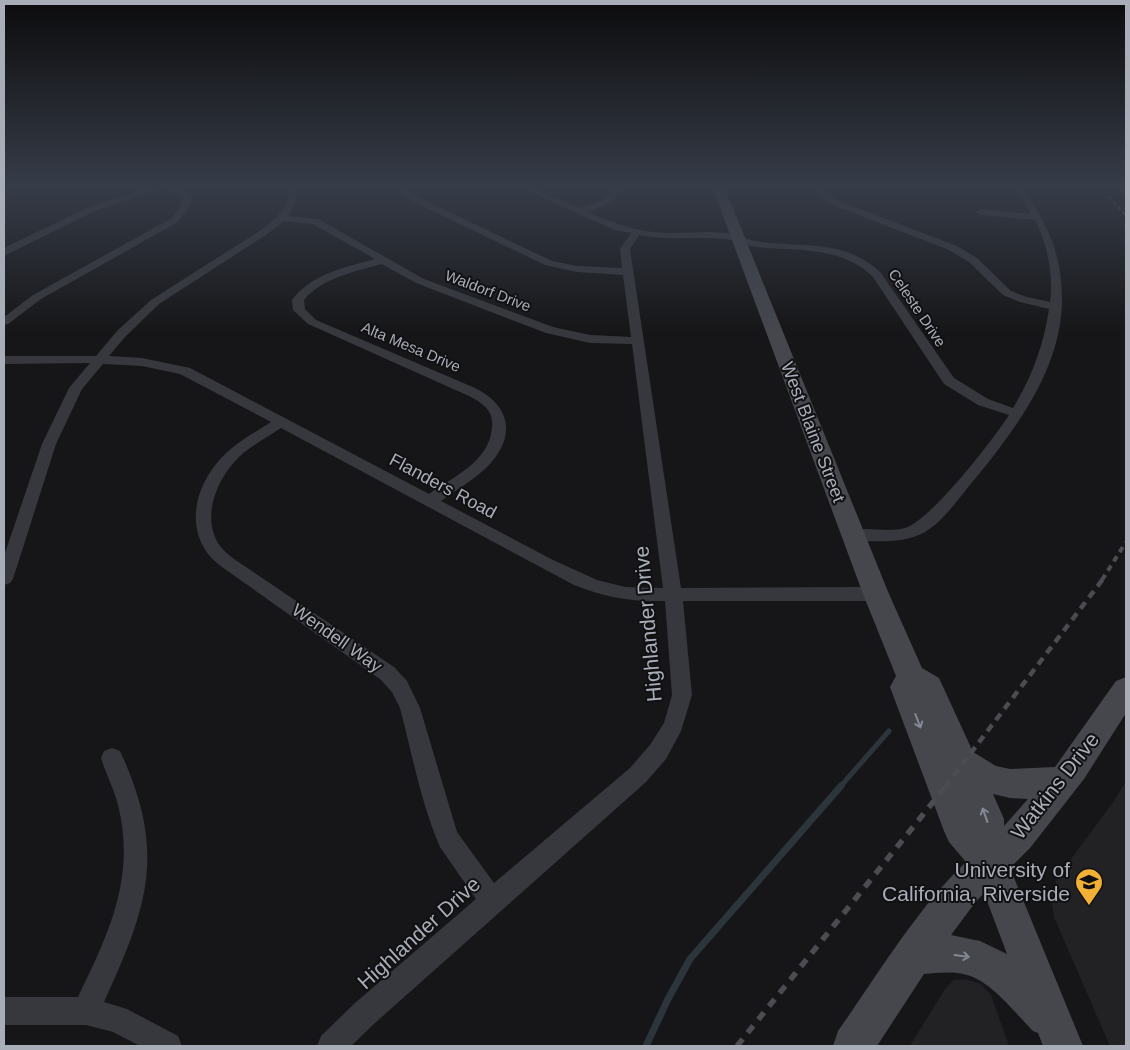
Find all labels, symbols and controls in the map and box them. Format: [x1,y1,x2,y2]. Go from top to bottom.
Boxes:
street label: Waldorf Drive [443,266,533,315]
street label: Celeste Drive [885,266,950,350]
street label: Alta Mesa Drive [359,318,463,375]
street label: West Blaine Street [777,359,849,505]
street label: Flanders Road [386,449,500,523]
street label: Highlander Drive [629,545,666,703]
street label: Wendell Way [288,600,386,676]
one-way arrow [914,713,923,728]
street label: Watkins Drive [1006,728,1103,844]
one-way arrow [980,808,989,823]
place label: University of California, Riverside [882,858,1070,905]
school or university icon: University of California, Riverside [1074,867,1104,906]
street label: Highlander Drive [353,872,484,994]
one-way arrow [954,951,970,961]

